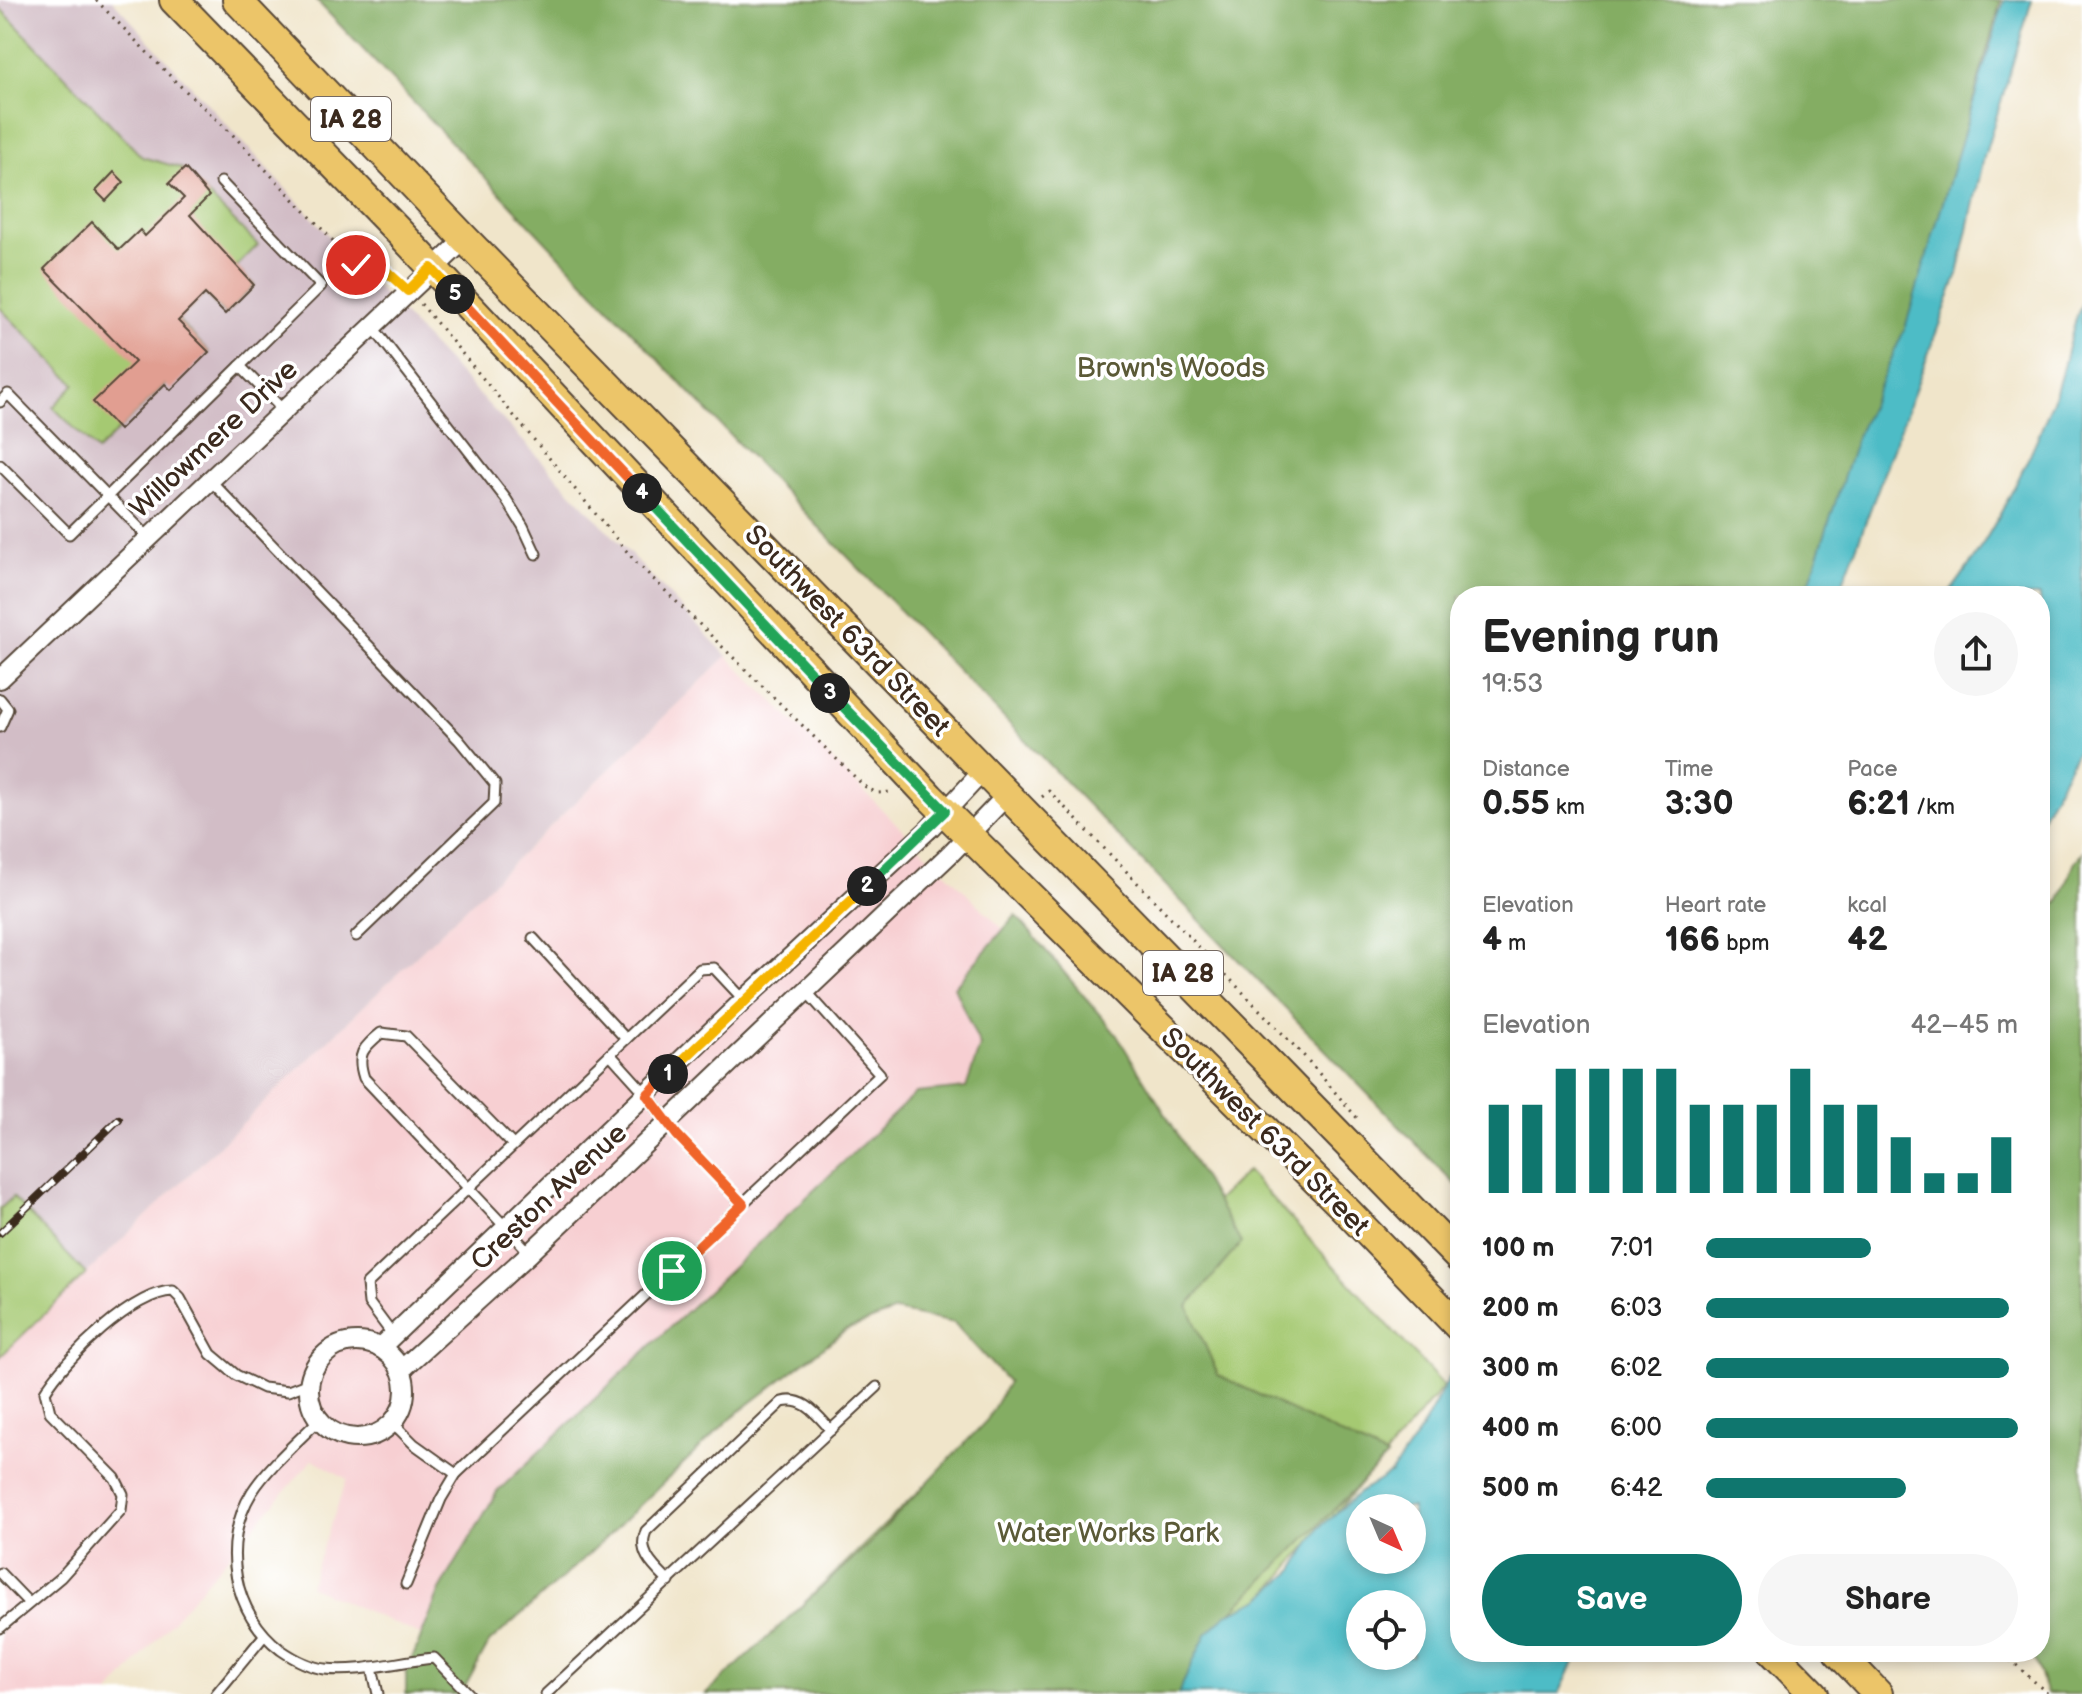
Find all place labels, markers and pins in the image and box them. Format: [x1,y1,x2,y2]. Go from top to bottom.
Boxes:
pin [322,231,390,299]
pin: 5 [435,274,475,314]
pin: 4 [622,473,662,513]
pin: 3 [810,673,850,713]
pin: 2 [847,866,887,906]
pin: 1 [648,1054,688,1094]
pin [638,1237,706,1305]

